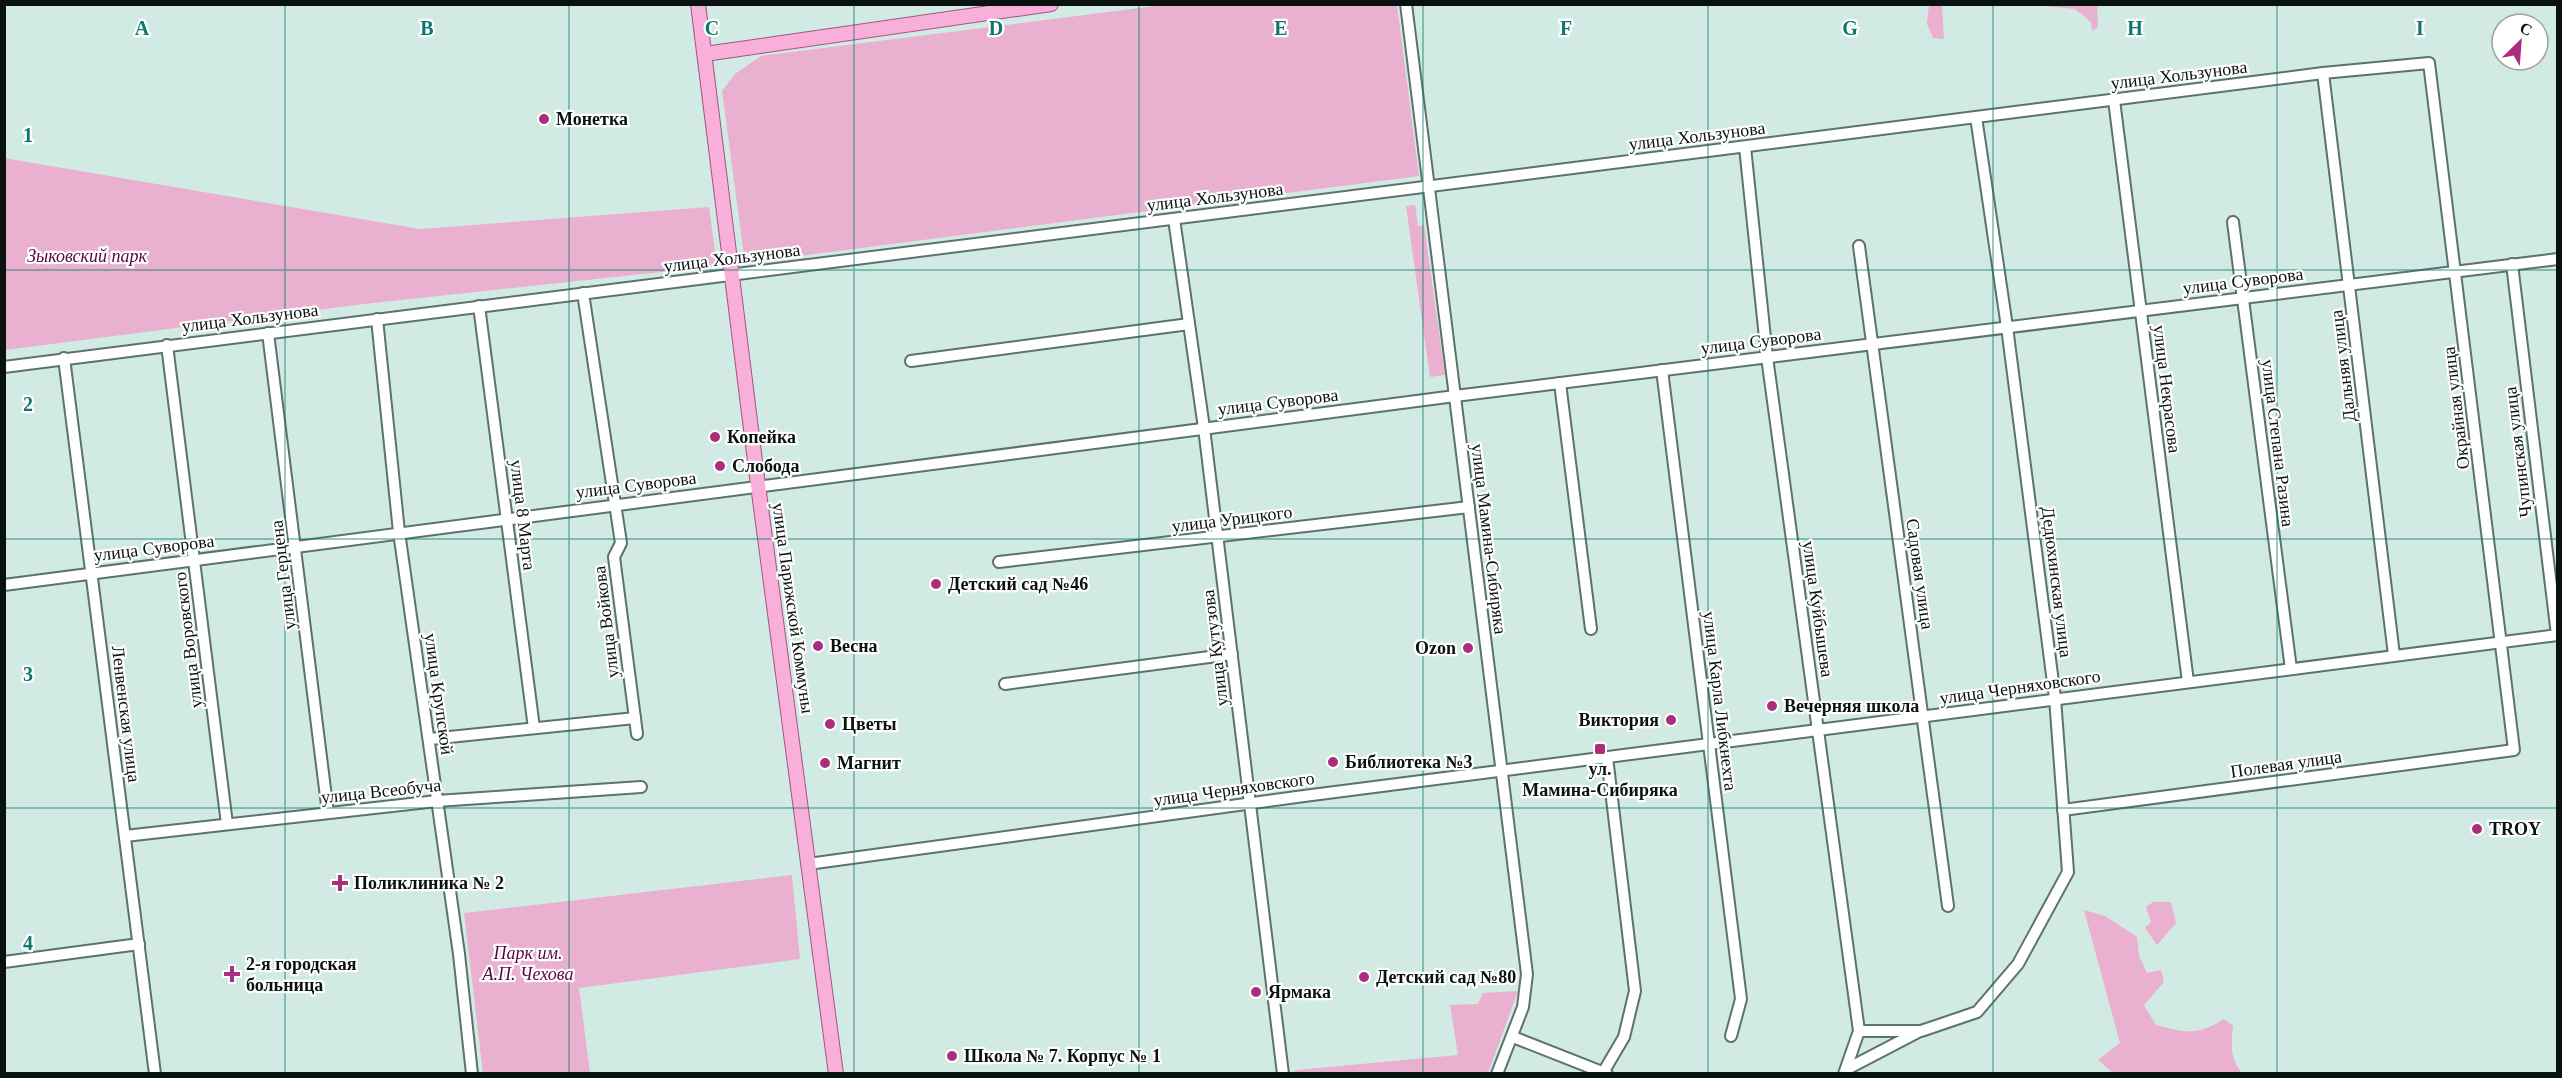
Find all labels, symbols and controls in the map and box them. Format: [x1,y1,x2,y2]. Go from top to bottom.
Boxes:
north arrow [2490,12,2550,72]
text: A [135,17,150,39]
text: B [420,17,434,39]
text: C [705,17,719,39]
text: D [989,17,1003,39]
text: E [1274,17,1288,39]
text: F [1560,17,1572,39]
text: G [1842,17,1858,39]
text: H [2127,17,2143,39]
text: I [2416,17,2424,39]
text: С [2517,19,2535,39]
street label: улица Хользунова [2110,57,2248,93]
place label: Монетка [556,109,628,129]
marker: Монетка [537,112,551,126]
street label: улица Хользунова [1628,118,1766,154]
text: 1 [23,124,33,146]
street label: улица Хользунова [1146,179,1284,215]
street label: улица Хользунова [663,240,801,276]
park label: Зыковский парк [27,246,147,266]
street label: улица Суворова [2182,264,2304,298]
street label: улица Хользунова [181,300,319,336]
street label: Дальняя улица [2326,309,2360,423]
street label: улица Суворова [1700,324,1822,358]
street label: улица Некрасова [2149,324,2185,454]
street label: Окрайная улица [2439,346,2473,470]
street label: улица Степана Разина [2258,358,2298,528]
street label: улица Суворова [1217,385,1339,419]
street label: Чупинская улица [2500,386,2536,518]
text: 2 [23,393,33,415]
place label: Копейка [727,427,796,447]
marker: Копейка [708,430,722,444]
street label: улица Мамина-Сибиряка [1467,443,1511,635]
place label: Слобода [732,456,799,476]
street label: улица 8 Марта [506,459,540,571]
marker: Слобода [713,459,727,473]
street label: улица Суворова [575,468,697,502]
street label: улица Парижской Коммуны [768,501,818,715]
street label: улица Урицкого [1171,502,1293,536]
street label: Дедюхинская улица [2038,505,2076,659]
street label: Садовая улица [1902,517,1938,631]
street label: улица Герцена [266,519,300,631]
street label: улица Суворова [93,531,215,565]
street label: улица Куйбышева [1799,539,1837,679]
street label: улица Войкова [589,565,623,679]
street label: улица Воровского [170,571,206,709]
place label: Детский сад №46 [948,574,1088,594]
marker: Детский сад №46 [929,577,943,591]
street label: улица Кутузова [1198,588,1232,708]
street label: улица Карла Либкнехта [1699,610,1741,792]
street label: улица Крупской [421,632,457,757]
place label: Весна [830,636,878,656]
place label: Ozon [1415,638,1456,658]
marker: Весна [811,639,825,653]
marker: Ozon [1461,641,1475,655]
street label: Ленвенская улица [108,645,144,783]
text: 3 [23,663,33,685]
street label: улица Черняховского [1938,666,2102,708]
place label: Вечерняя школа [1784,696,1919,716]
marker: Вечерняя школа [1765,699,1779,713]
place label: Виктория [1579,710,1659,730]
marker: Виктория [1664,713,1678,727]
place label: Цветы [842,714,897,734]
marker: Цветы [823,717,837,731]
marker: ул. Мамина-Сибиряка [1593,742,1607,756]
street label: Полевая улица [2229,746,2343,782]
place label: Библиотека №3 [1345,752,1473,772]
place label: Магнит [837,753,901,773]
marker: Библиотека №3 [1326,755,1340,769]
marker: Магнит [818,756,832,770]
place label: ул. Мамина-Сибиряка [1522,759,1678,800]
street label: улица Черняховского [1152,768,1316,810]
street label: улица Всеобуча [320,775,442,807]
place label: TROY [2489,819,2541,839]
marker: TROY [2470,822,2484,836]
place label: Поликлиника № 2 [354,873,504,893]
marker: Поликлиника № 2 [331,874,349,892]
text: 4 [23,932,33,954]
park label: Парк им. А.П. Чехова [482,943,573,984]
place label: 2-я городская больница [246,954,357,995]
marker: 2-я городская больница [223,965,241,983]
place label: Детский сад №80 [1376,967,1516,987]
marker: Детский сад №80 [1357,970,1371,984]
place label: Ярмака [1268,982,1331,1002]
marker: Ярмака [1249,985,1263,999]
place label: Школа № 7. Корпус № 1 [964,1046,1161,1066]
marker: Школа № 7. Корпус № 1 [945,1049,959,1063]

